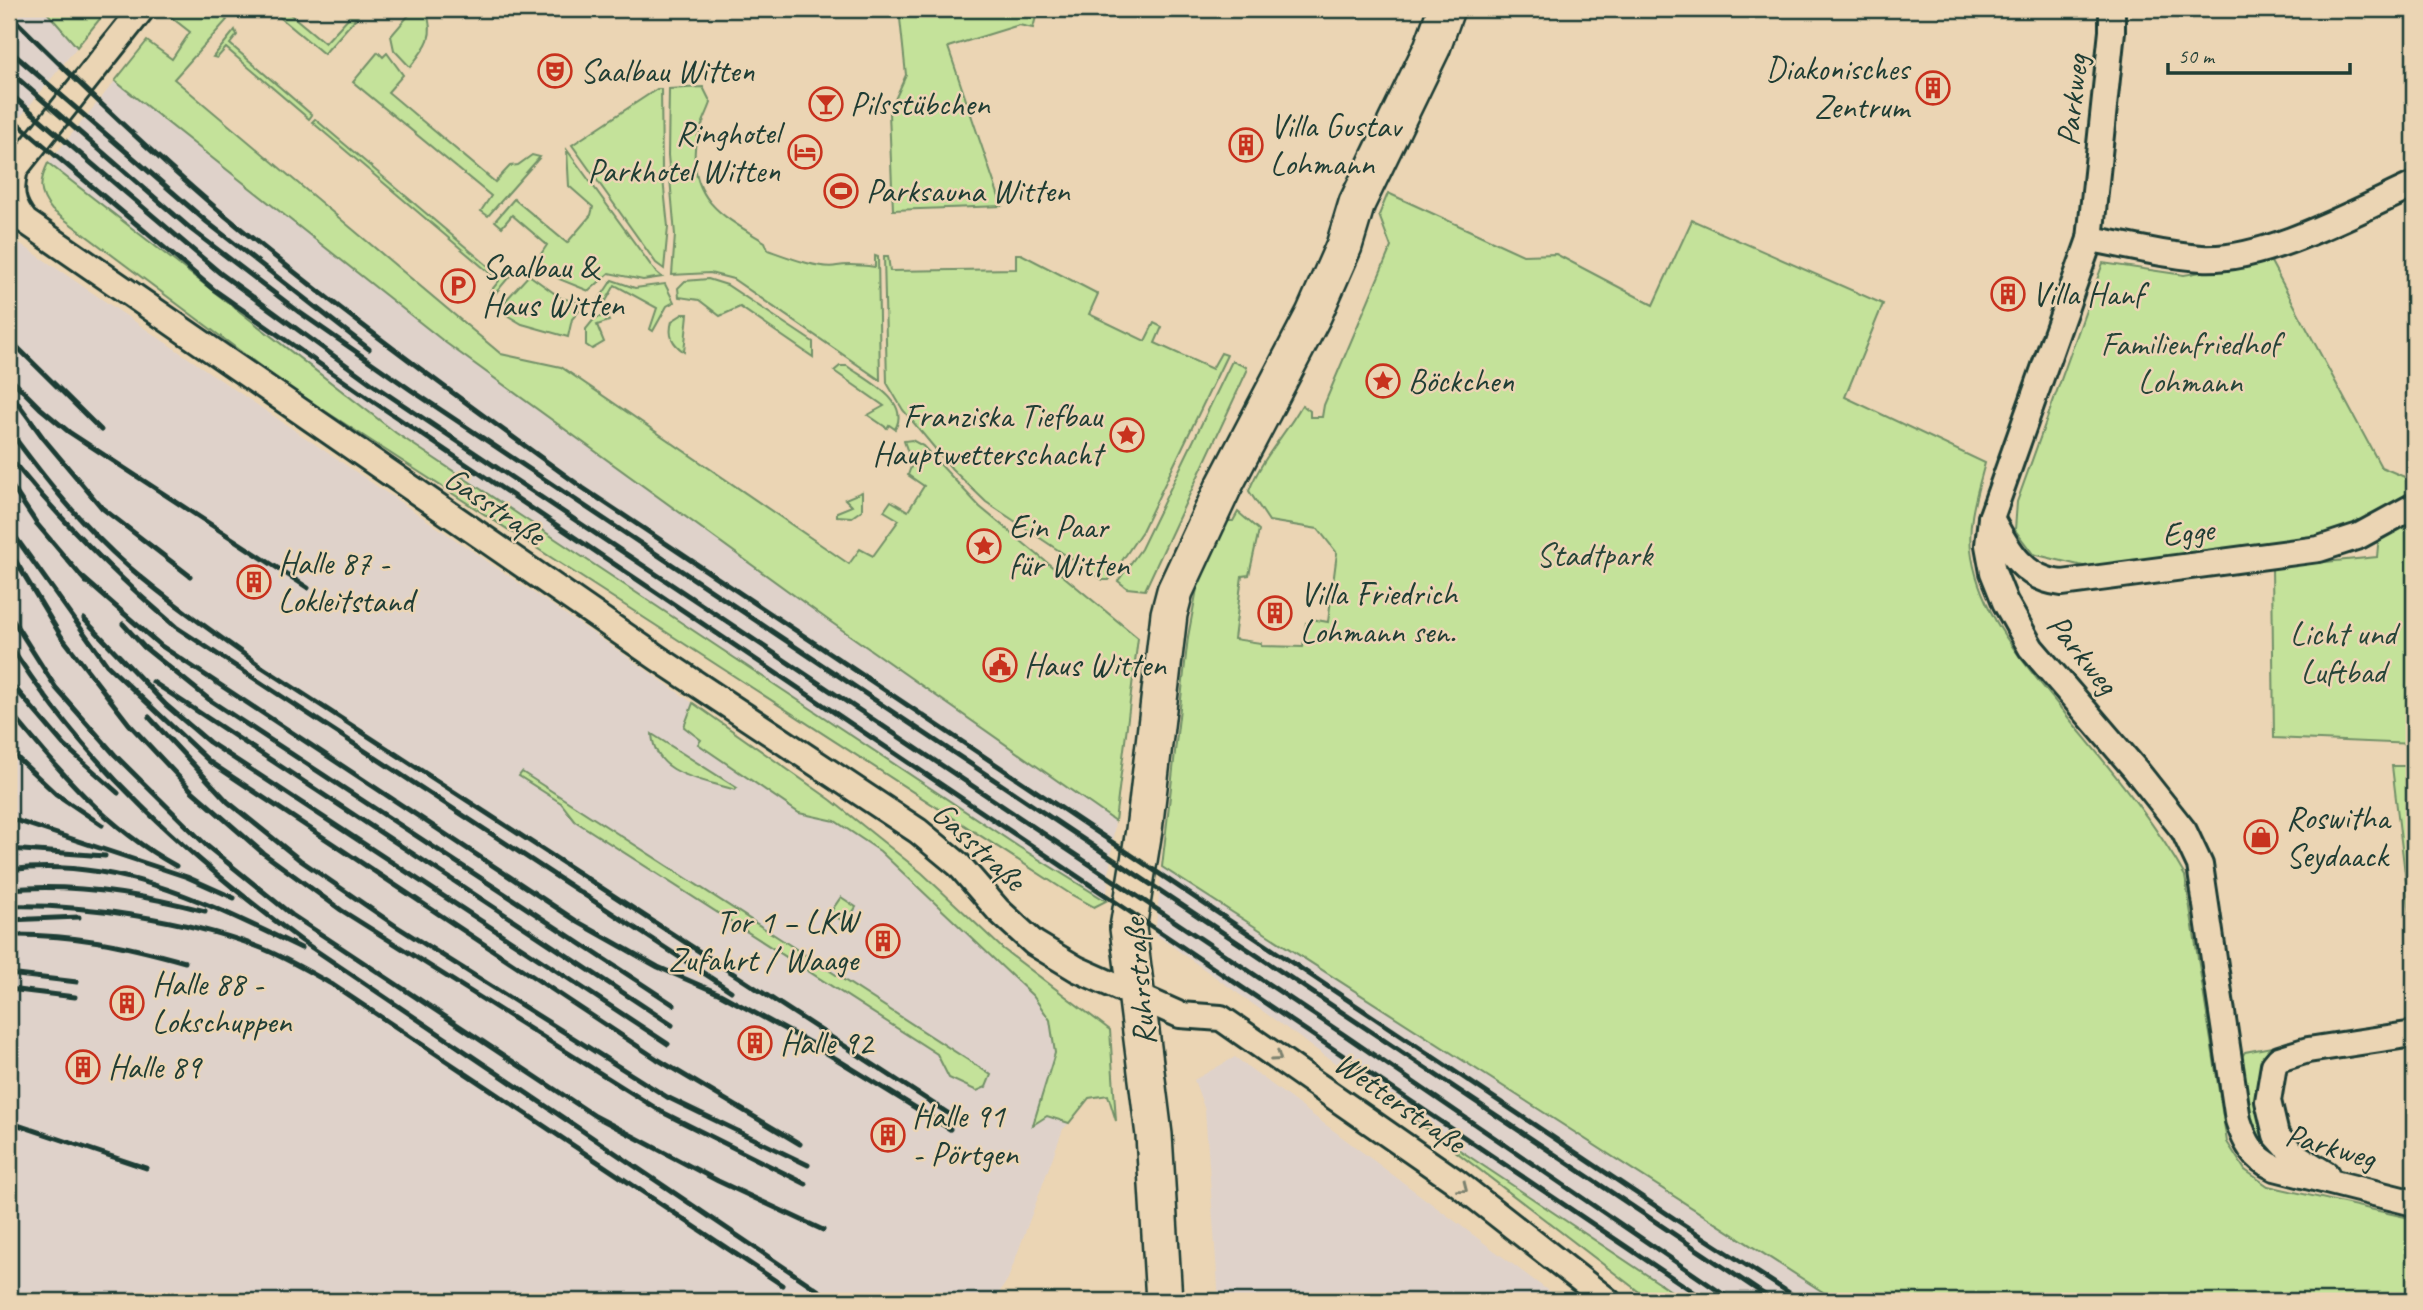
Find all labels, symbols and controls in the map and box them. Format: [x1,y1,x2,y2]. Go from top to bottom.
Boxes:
scale bar [2168,32,2350,76]
text: 50 m [2178,43,2216,69]
place label: Diakonisches Zentrum [1765,48,1912,128]
place label: Saalbau Witten [580,50,755,92]
street label: Parkweg [2046,51,2098,148]
theatre icon: Saalbau Witten [536,52,574,90]
building icon: Diakonisches Zentrum [1914,69,1952,107]
place label: Pilsstübchen [850,83,991,125]
bar icon: Pilsstübchen [807,85,845,123]
place label: Villa Gustav Lohmann [1270,105,1404,185]
place label: Ringhotel Parkhotel Witten [587,112,785,192]
building icon: Villa Gustav Lohmann [1227,126,1265,164]
hotel icon: Ringhotel Parkhotel Witten [786,133,824,171]
place label: Parksauna Witten [866,170,1071,212]
sports icon: Parksauna Witten [822,172,860,210]
place label: Saalbau & Haus Witten [482,246,625,326]
parking icon: Saalbau & Haus Witten [439,267,477,305]
place label: Villa Hanf [2032,273,2150,315]
building icon: Villa Hanf [1989,275,2027,313]
park label: Familienfriedhof Lohmann [2101,323,2286,403]
place label: Böckchen [1408,360,1514,402]
place icon: Böckchen [1364,362,1402,400]
place label: Franziska Tiefbau Hauptwetterschacht [872,395,1106,475]
place icon: Franziska Tiefbau Hauptwetterschacht [1108,416,1146,454]
street label: Gasstraße [436,457,555,556]
place label: Ein Paar für Witten [1009,506,1130,586]
street label: Egge [2160,508,2218,556]
place icon: Ein Paar für Witten [965,527,1003,565]
park label: Stadtpark [1536,534,1654,576]
place label: Halle 87 - Lokleitstand [278,542,419,622]
building icon: Halle 87 - Lokleitstand [235,563,273,601]
place label: Villa Friedrich Lohmann sen. [1300,573,1459,653]
building icon: Villa Friedrich Lohmann sen. [1256,594,1294,632]
street label: Parkweg [2038,605,2129,704]
park label: Licht und Luftbad [2290,613,2401,693]
place label: Haus Witten [1024,644,1167,686]
public building icon: Haus Witten [981,646,1019,684]
street label: Gasstraße [923,792,1036,901]
place label: Roswitha Seydaack [2286,797,2392,877]
shop icon: Roswitha Seydaack [2242,818,2280,856]
place label: Tor 1 – LKW Zufahrt / Waage [668,901,862,981]
street label: Ruhrstraße [1112,915,1165,1047]
building icon: Tor 1 – LKW Zufahrt / Waage [864,922,902,960]
place label: Halle 88 - Lokschuppen [152,963,293,1043]
building icon: Halle 88 - Lokschuppen [108,984,146,1022]
place label: Halle 92 [780,1022,876,1064]
building icon: Halle 92 [736,1024,774,1062]
street label: Wetterstraße [1326,1042,1476,1164]
place label: Halle 89 [108,1046,204,1088]
building icon: Halle 89 [64,1048,102,1086]
one-way arrow [1269,1049,1282,1061]
place label: Halle 91 - Pörtgen [912,1095,1019,1175]
street label: Parkweg [2281,1113,2382,1179]
building icon: Halle 91 - Pörtgen [869,1116,907,1154]
one-way arrow [1455,1179,1468,1192]

